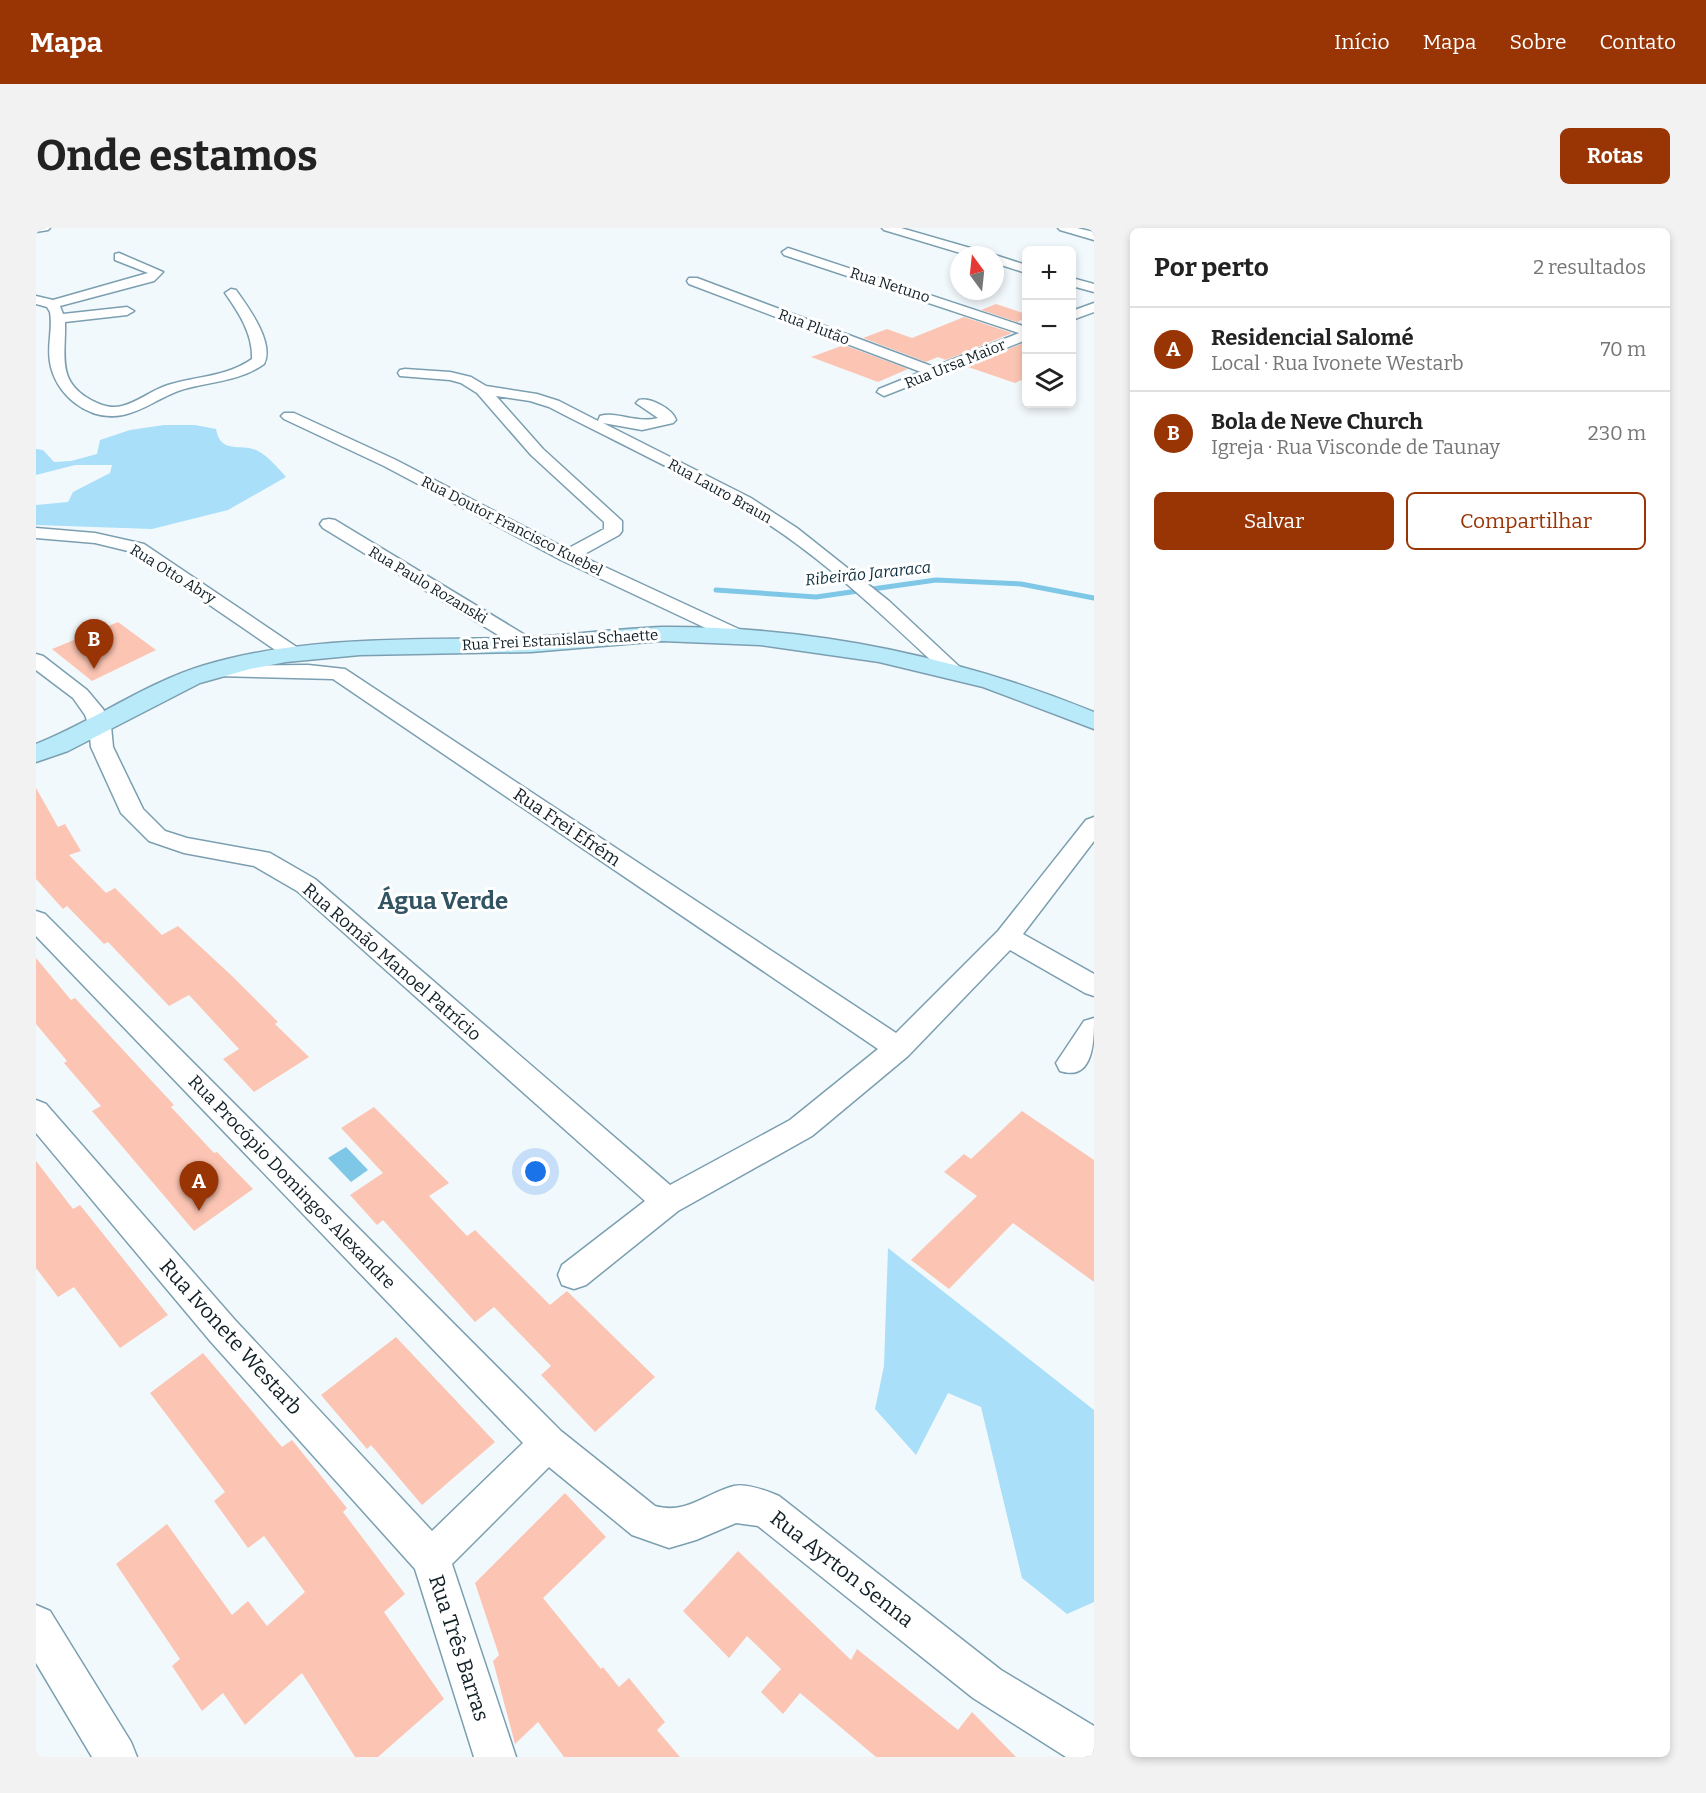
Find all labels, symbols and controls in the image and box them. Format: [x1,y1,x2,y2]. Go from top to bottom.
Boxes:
text: Mapa [30,26,103,59]
text: Início [1334,29,1390,55]
text: Mapa [1423,29,1477,55]
text: Sobre [1510,29,1566,55]
text: Contato [1599,29,1676,55]
button: Rotas [1560,128,1670,184]
text: Onde estamos [36,131,318,181]
north arrow [950,246,1004,300]
map controls [1022,246,1076,408]
button: + [1022,246,1076,300]
text: Por perto [1154,252,1269,283]
text: 2 resultados [1533,255,1646,279]
street label: Rua Netuno [848,264,932,306]
button: − [1022,300,1076,354]
street label: Rua Plutão [776,305,852,349]
text: Residencial Salomé [1211,324,1414,351]
street label: Rua Ursa Maior [902,335,1008,392]
text: A [1166,337,1181,361]
text: 70 m [1600,337,1646,361]
text: Local · Rua Ivonete Westarb [1211,351,1464,375]
button: layers [1022,354,1076,408]
text: Bola de Neve Church [1211,408,1423,435]
text: B [1167,421,1180,445]
text: 230 m [1588,421,1646,445]
text: Igreja · Rua Visconde de Taunay [1211,435,1500,459]
street label: Rua Lauro Braun [665,455,776,527]
street label: Rua Doutor Francisco Kuebel [418,472,606,580]
button: Salvar [1154,492,1394,550]
button: Compartilhar [1406,492,1646,550]
street label: Rua Otto Abry [127,541,219,607]
street label: Rua Paulo Rozanski [365,542,491,628]
water label: Ribeirão Jararaca [804,557,932,590]
pin: B [74,620,114,669]
street label: Rua Frei Estanislau Schaette [461,626,659,654]
street label: Rua Frei Efrém [509,783,625,871]
street label: Rua Romão Manoel Patrício [298,878,486,1046]
district label: Água Verde [378,885,508,915]
street label: Rua Procópio Domingos Alexandre [184,1071,400,1293]
your location [521,1157,550,1186]
pin: A [180,1162,218,1211]
street label: Rua Ivonete Westarb [154,1254,308,1420]
street label: Rua Ayrton Senna [765,1505,919,1633]
street label: Rua Três Barras [423,1572,495,1724]

